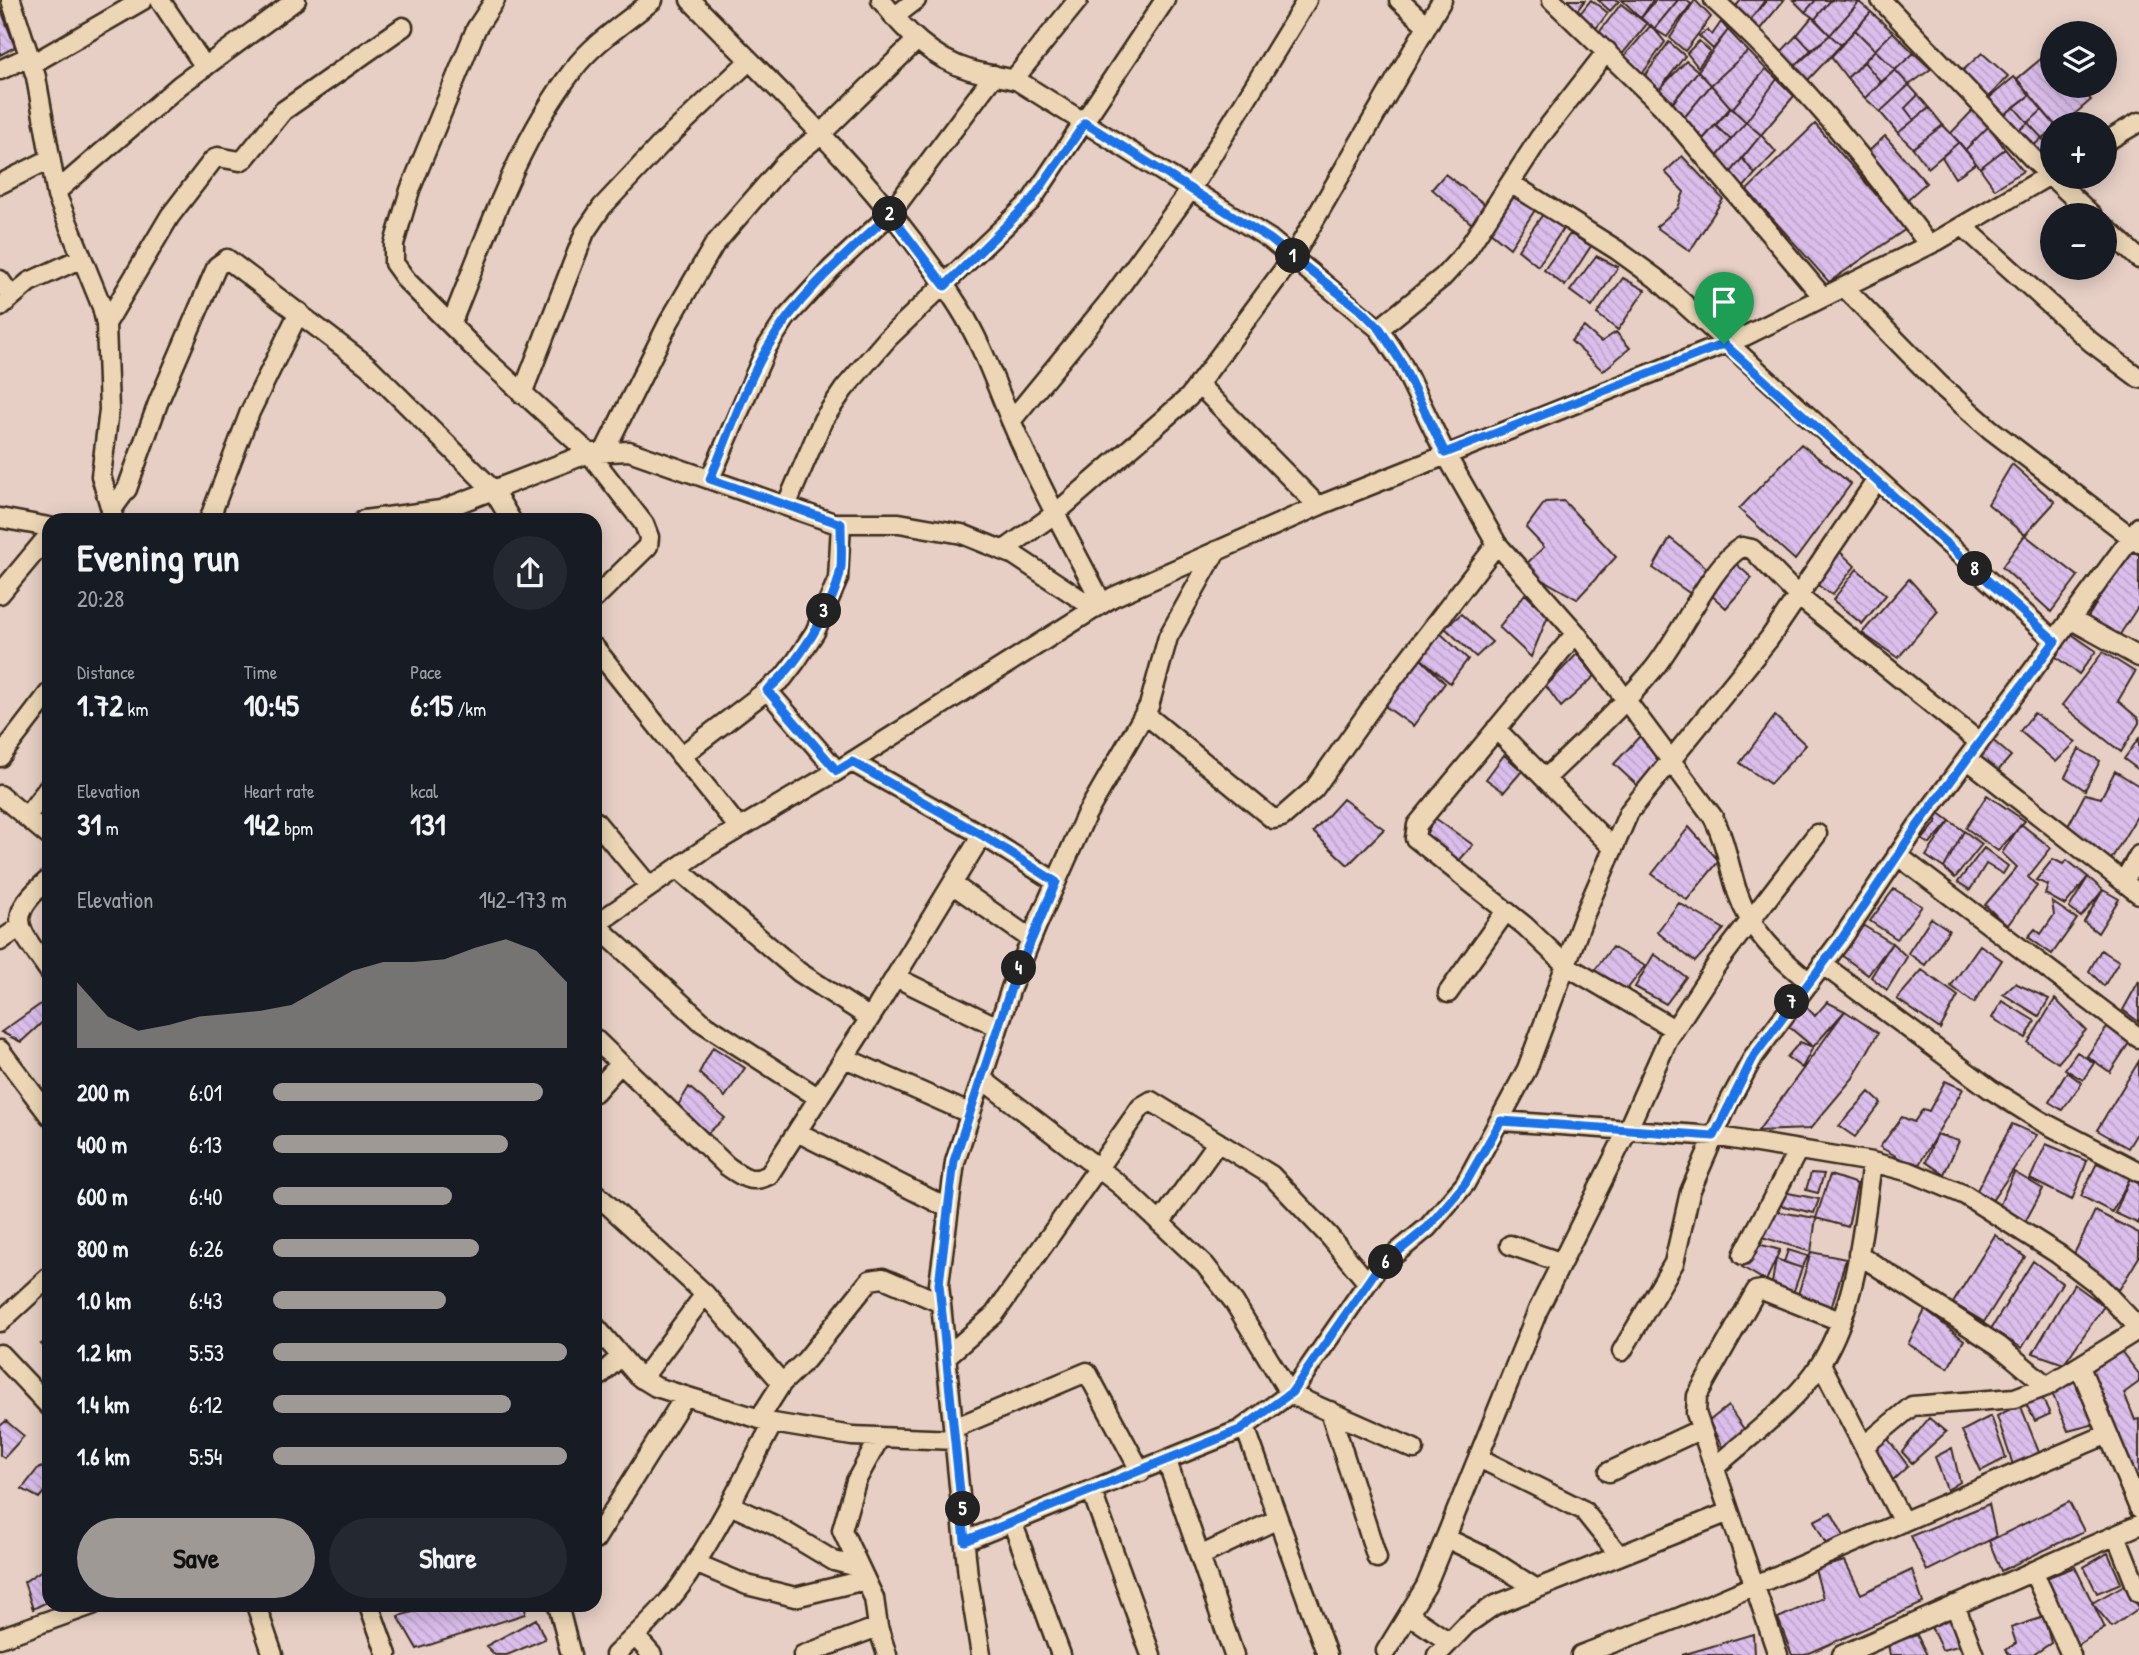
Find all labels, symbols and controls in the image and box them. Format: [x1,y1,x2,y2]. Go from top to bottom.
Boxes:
map controls [2040,21,2117,280]
button: layers [2040,21,2117,98]
button: + [2040,112,2117,189]
pin: 2 [872,196,908,232]
text: 2 [885,200,894,226]
button: − [2040,203,2117,280]
pin: 1 [1276,238,1310,274]
text: 1 [1289,242,1296,268]
pin [1694,272,1754,344]
icon: arrive [1705,283,1743,321]
text: Evening run [77,531,240,583]
button: share [493,536,567,610]
pin: 8 [1958,552,1993,586]
text: 8 [1970,555,1979,581]
text: 20:28 [77,583,124,614]
pin: 3 [806,594,842,628]
text: 3 [819,597,828,623]
text: Distance [77,659,135,685]
text: Time [244,659,277,685]
text: Pace [410,659,442,685]
text: 1.72 [77,685,123,725]
text: 10:45 [244,685,299,725]
text: 6:15 [410,685,453,725]
text: km [123,696,148,722]
text: /km [453,696,486,722]
text: Elevation [77,778,140,804]
text: Heart rate [244,778,315,804]
text: kcal [410,778,438,804]
text: 31 [77,804,101,844]
text: 142 [244,804,280,844]
text: 131 [410,804,446,844]
text: m [101,815,119,841]
text: bpm [280,815,313,841]
text: Elevation [77,884,153,915]
text: 142–173 m [479,884,567,915]
pin: 4 [1002,950,1036,986]
text: 4 [1015,954,1022,980]
pin: 7 [1774,984,1810,1020]
text: 7 [1787,988,1796,1014]
text: 200 m [77,1077,129,1108]
text: 6:01 [189,1077,222,1108]
text: 400 m [77,1129,127,1160]
text: 6:13 [189,1129,222,1160]
text: 600 m [77,1181,128,1212]
text: 6:40 [189,1181,222,1212]
text: 800 m [77,1233,129,1264]
text: 6:26 [189,1233,223,1264]
pin: 6 [1368,1244,1404,1280]
text: 6 [1382,1248,1389,1274]
text: 1.0 km [77,1285,131,1316]
text: 6:43 [189,1285,222,1316]
text: 1.2 km [77,1337,132,1368]
text: 5:53 [189,1337,224,1368]
text: 1.4 km [77,1389,129,1420]
text: 6:12 [189,1389,223,1420]
text: 1.6 km [77,1441,130,1472]
text: 5:54 [189,1441,222,1472]
pin: 5 [946,1492,981,1526]
text: 5 [958,1495,967,1521]
button: Save [77,1518,315,1598]
button: Share [329,1518,567,1598]

